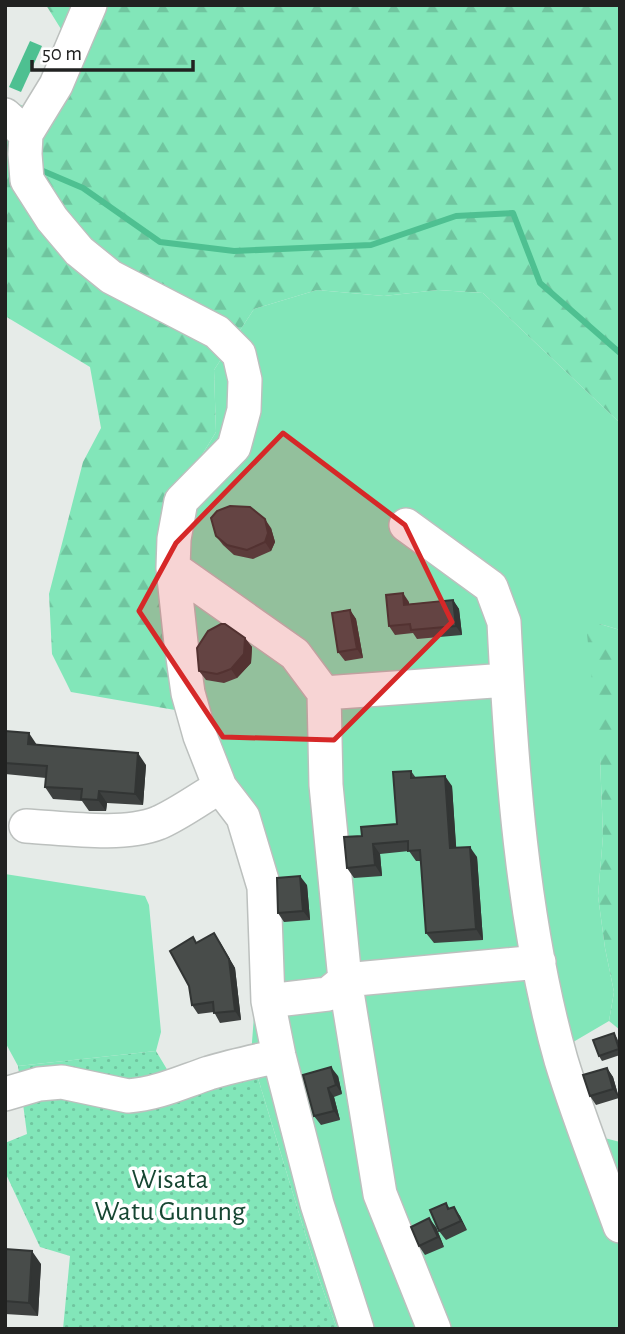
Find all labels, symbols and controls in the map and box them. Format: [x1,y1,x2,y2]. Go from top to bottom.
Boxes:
scale bar [32,28,192,72]
text: 50 m [42,43,82,64]
park label: Wisata Watu Gunung [94,1166,246,1226]

